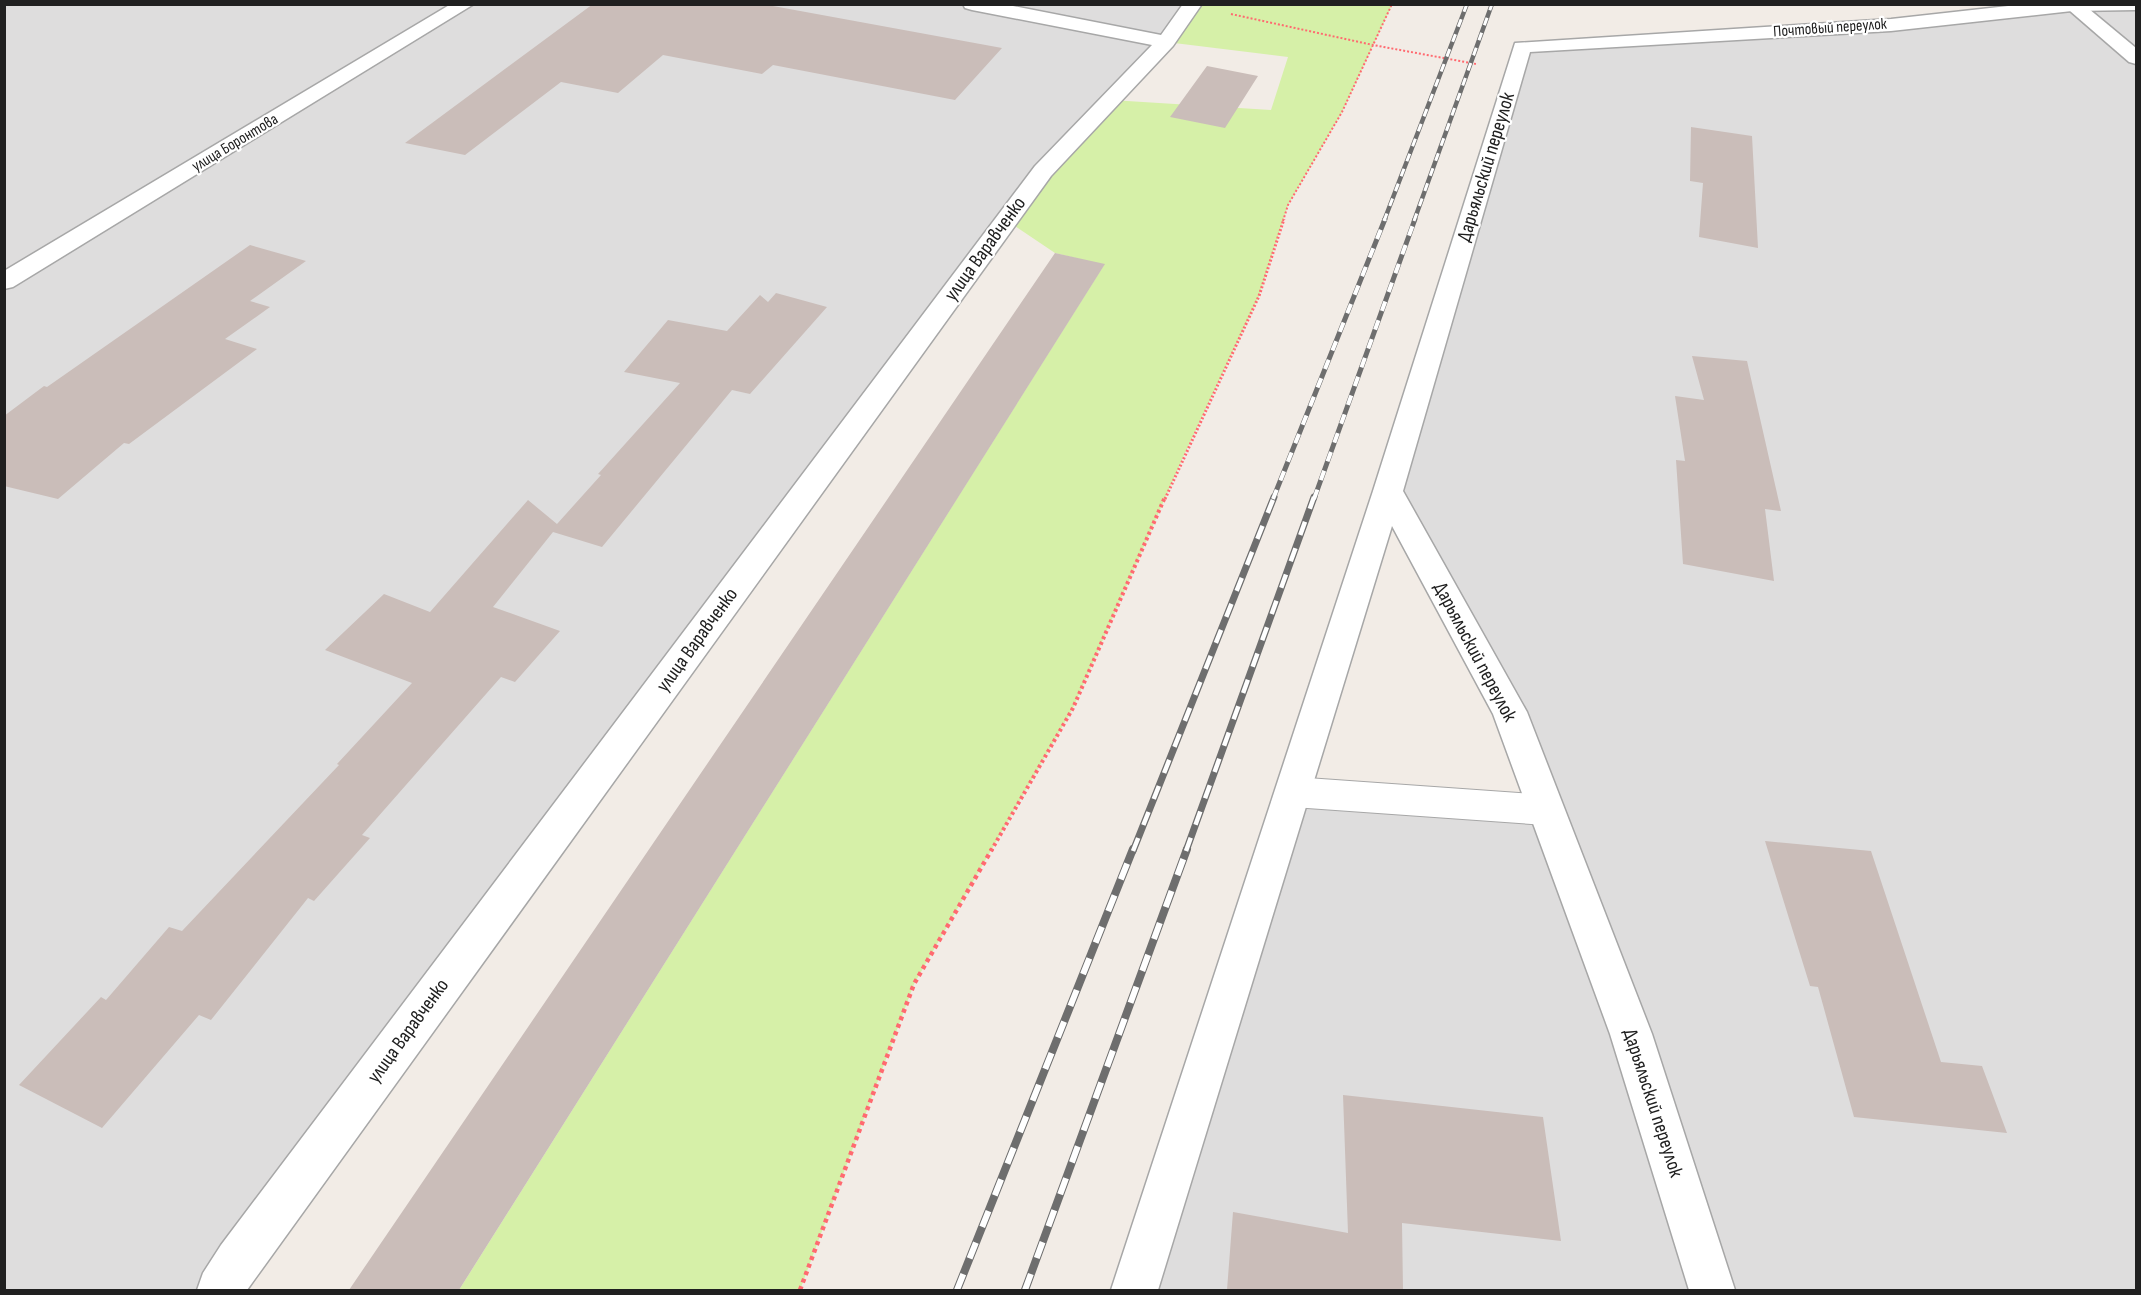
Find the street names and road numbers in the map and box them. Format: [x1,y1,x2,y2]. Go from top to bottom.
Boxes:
street label: Почтовый переулок [1773,14,1888,41]
street label: Дарьяльский переулок [1452,89,1520,244]
street label: улица Боронтова [188,110,282,176]
street label: улица Варавченко [939,192,1031,306]
street label: Дарьяльский переулок [1428,578,1522,726]
street label: улица Варавченко [651,583,743,697]
street label: улица Варавченко [362,974,454,1088]
street label: Дарьяльский переулок [1618,1026,1688,1181]

